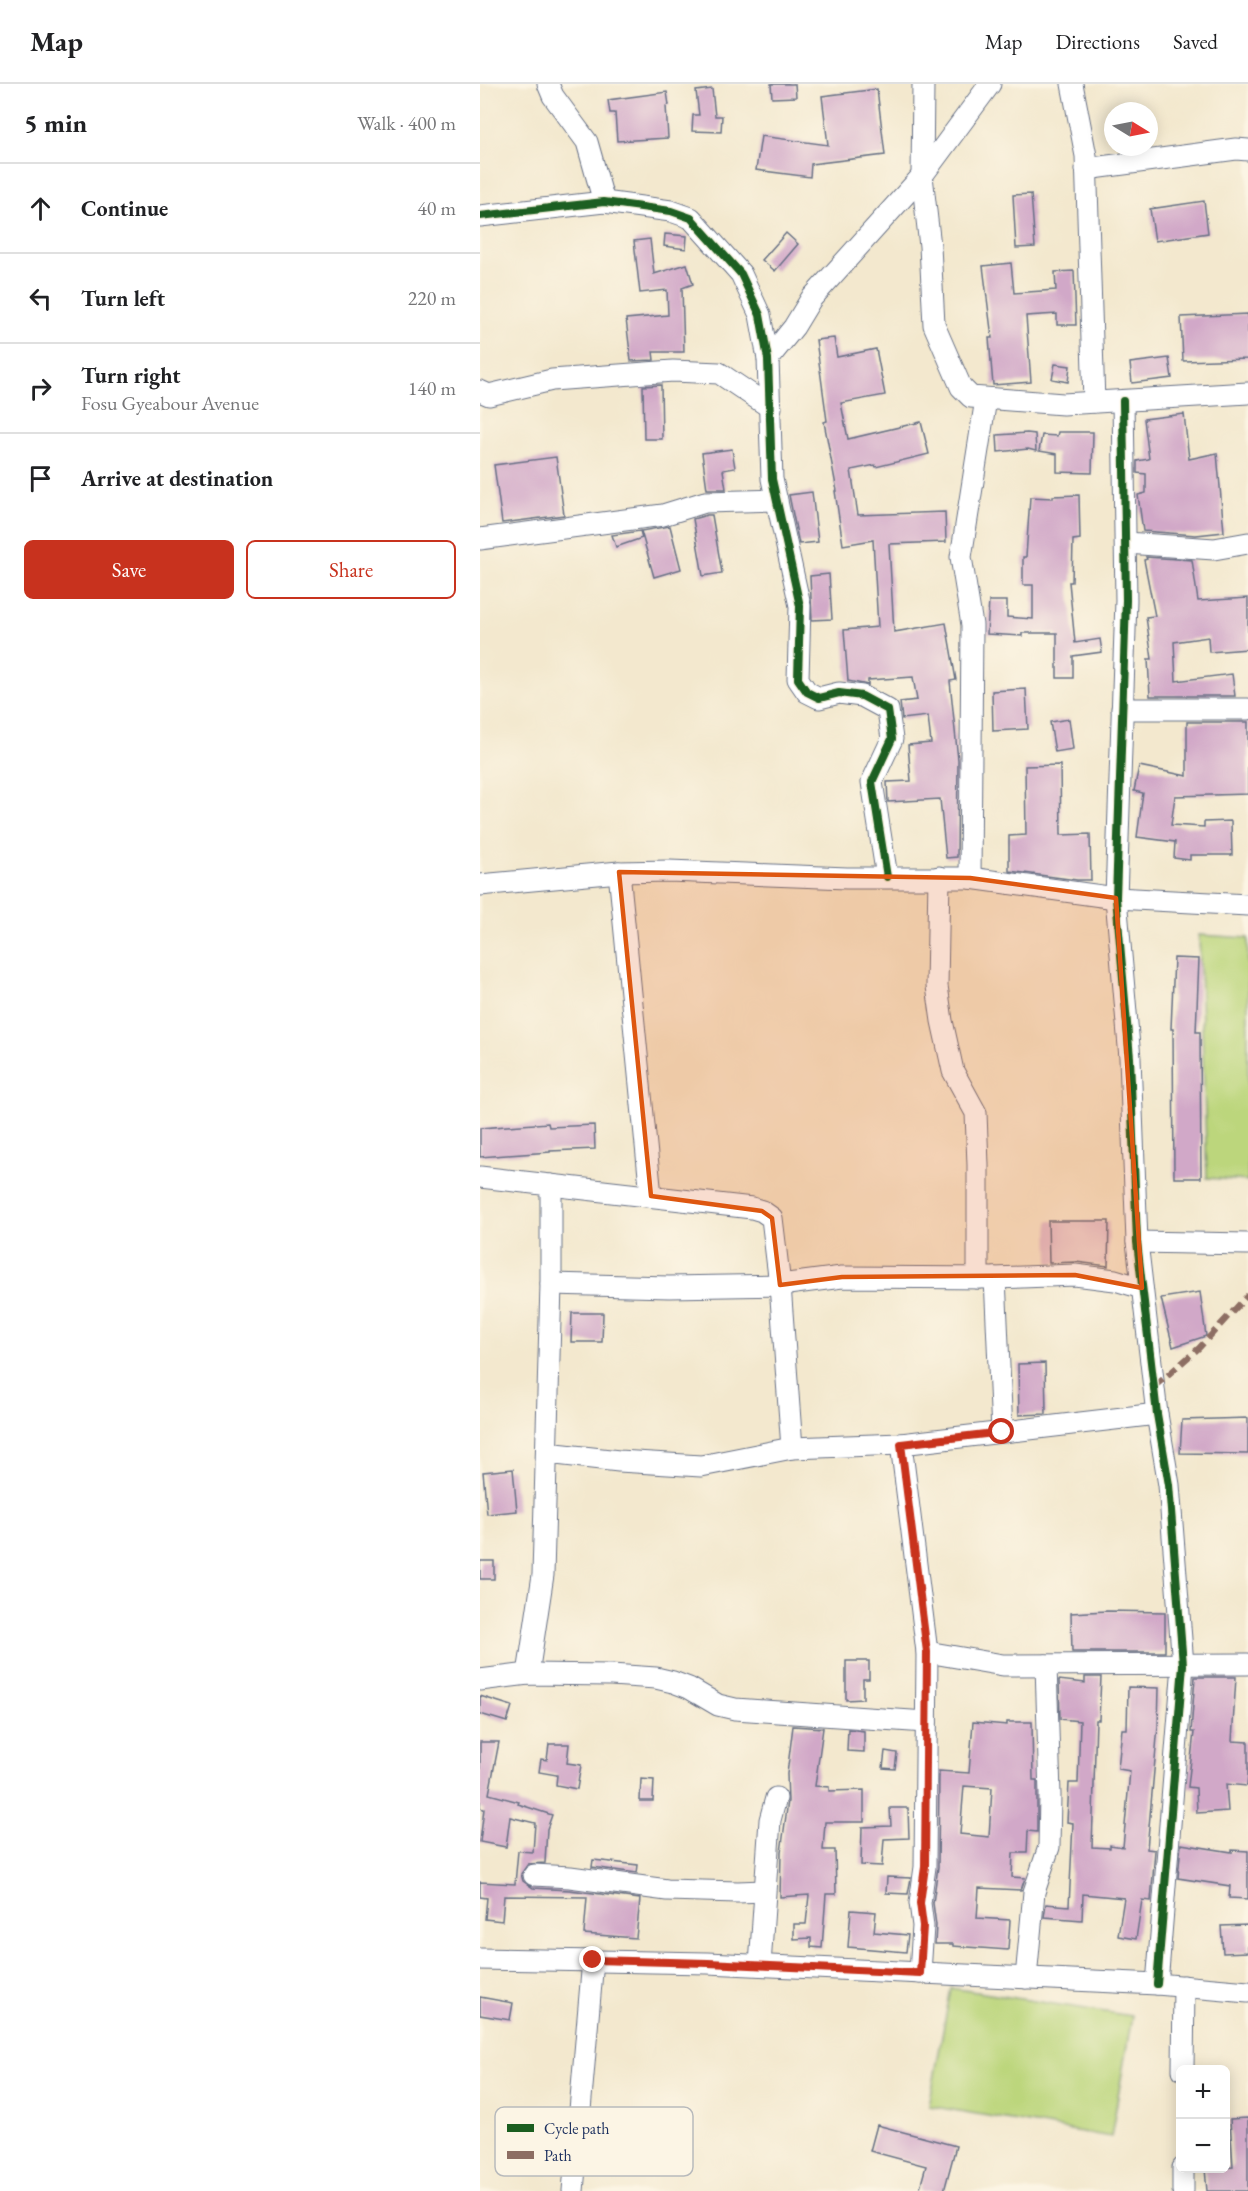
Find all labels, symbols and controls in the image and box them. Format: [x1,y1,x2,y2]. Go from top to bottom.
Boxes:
text: Map [30,23,83,59]
text: Map [985,28,1022,55]
text: Directions [1055,28,1140,55]
text: Saved [1173,28,1218,55]
north arrow [1104,102,1158,156]
text: 5 min [24,106,87,140]
text: Walk · 400 m [357,110,456,136]
icon: ahead [24,192,57,225]
text: Continue [81,194,168,223]
text: 40 m [417,195,456,221]
icon: left [24,282,57,315]
text: Turn left [81,284,165,313]
text: 220 m [408,285,456,311]
text: Turn right [81,361,180,390]
icon: right [24,372,57,405]
text: 140 m [408,375,456,401]
text: Fosu Gyeabour Avenue [81,390,259,416]
icon: arrive [24,462,57,495]
text: Arrive at destination [81,464,273,493]
button: Save [24,540,234,599]
button: Share [246,540,456,599]
route start [988,1418,1014,1444]
route end [579,1946,605,1972]
map controls [1176,2065,1230,2173]
button: + [1176,2065,1230,2119]
legend [495,2107,693,2176]
text: Cycle path [544,2118,609,2139]
button: − [1176,2119,1230,2173]
text: Path [544,2145,572,2166]

